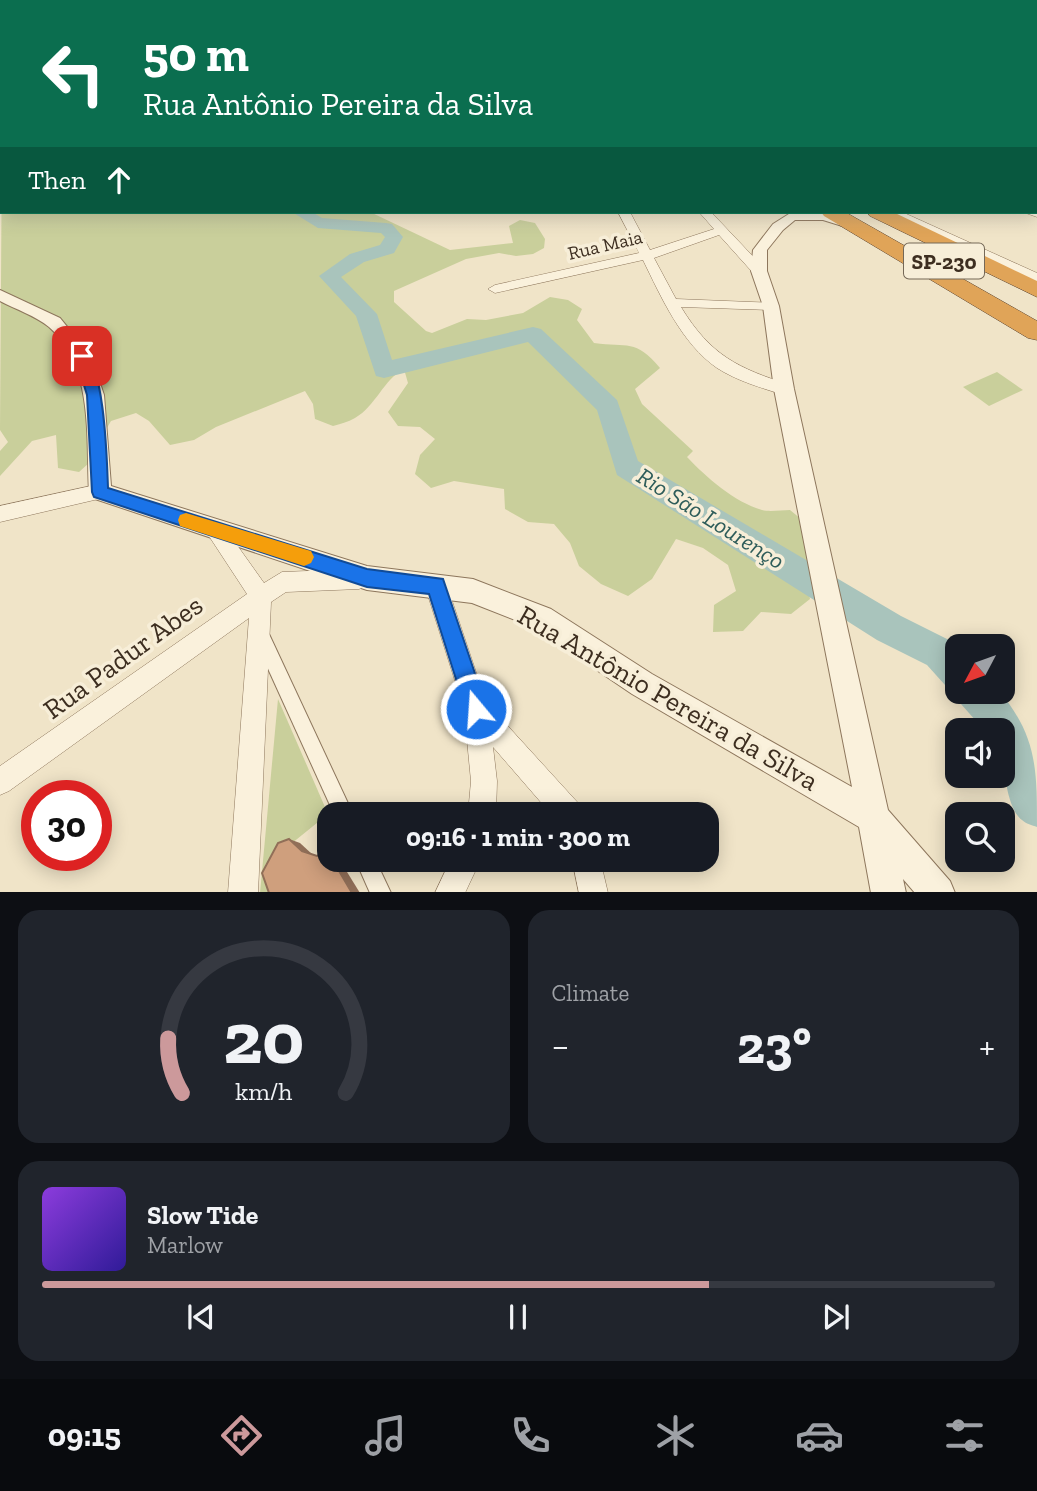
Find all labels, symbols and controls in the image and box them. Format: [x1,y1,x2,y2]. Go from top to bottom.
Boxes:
text: 50 m [143,25,249,84]
icon: left [28,28,119,119]
text: Rua Antônio Pereira da Silva [143,85,533,123]
icon: ahead [100,161,138,199]
text: Then [28,164,86,196]
street label: Rua Maia [565,225,645,265]
road number: SP-230 [904,244,984,278]
pin [52,326,112,386]
icon: arrive [63,337,101,375]
water label: Rio São Lourenço [632,461,790,575]
street label: Rua Padur Abes [37,588,209,726]
street label: Rua Antônio Pereira da Silva [512,598,825,798]
north arrow [945,634,1015,704]
map controls [945,634,1015,872]
position arrow [439,672,513,746]
button: sound [945,718,1015,788]
speed limit sign: 30 [21,780,112,871]
button: search [945,802,1015,872]
text: 09:16 · 1 min · 300 m [406,821,630,853]
text: Climate [552,979,629,1007]
text: 20 [223,994,304,1082]
text: 23° [737,1014,811,1076]
text: − [552,1023,569,1069]
text: + [979,1023,995,1069]
text: km/h [235,1075,292,1105]
text: Slow Tide [147,1199,258,1231]
text: Marlow [147,1231,223,1259]
icon: previous [182,1298,220,1336]
icon: pause [499,1298,537,1336]
icon: next [817,1298,855,1336]
icon: directions [217,1411,266,1460]
icon: music [361,1411,410,1460]
icon: phone [506,1411,555,1460]
icon: climate [651,1411,700,1460]
icon: car [795,1411,844,1460]
icon: filters [940,1411,989,1460]
text: 09:15 [48,1416,121,1454]

